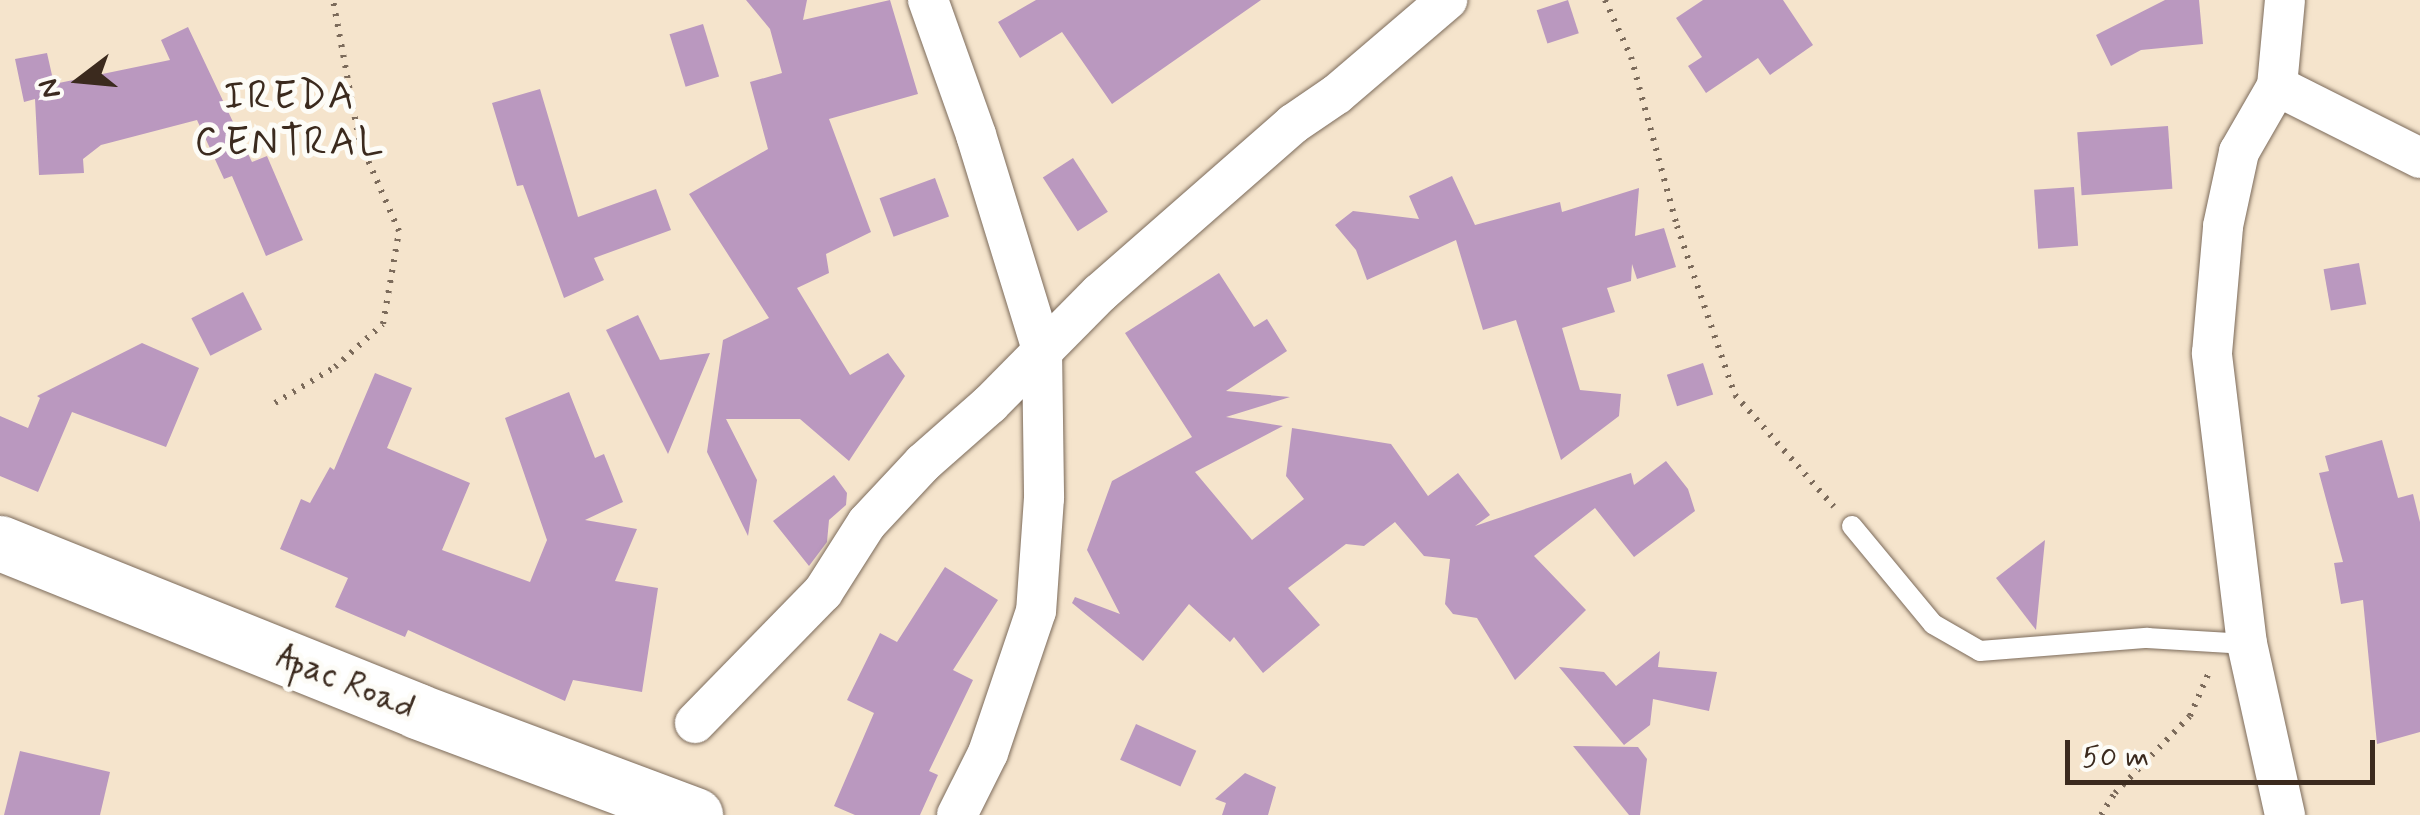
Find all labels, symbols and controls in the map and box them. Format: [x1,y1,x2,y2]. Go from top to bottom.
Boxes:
north arrow [30,30,130,130]
district label: IREDA CENTRAL [194,73,386,167]
text: N [30,74,71,102]
street label: Apac Road [272,636,420,728]
scale bar [2070,720,2380,782]
text: 50 m [2082,738,2149,777]

